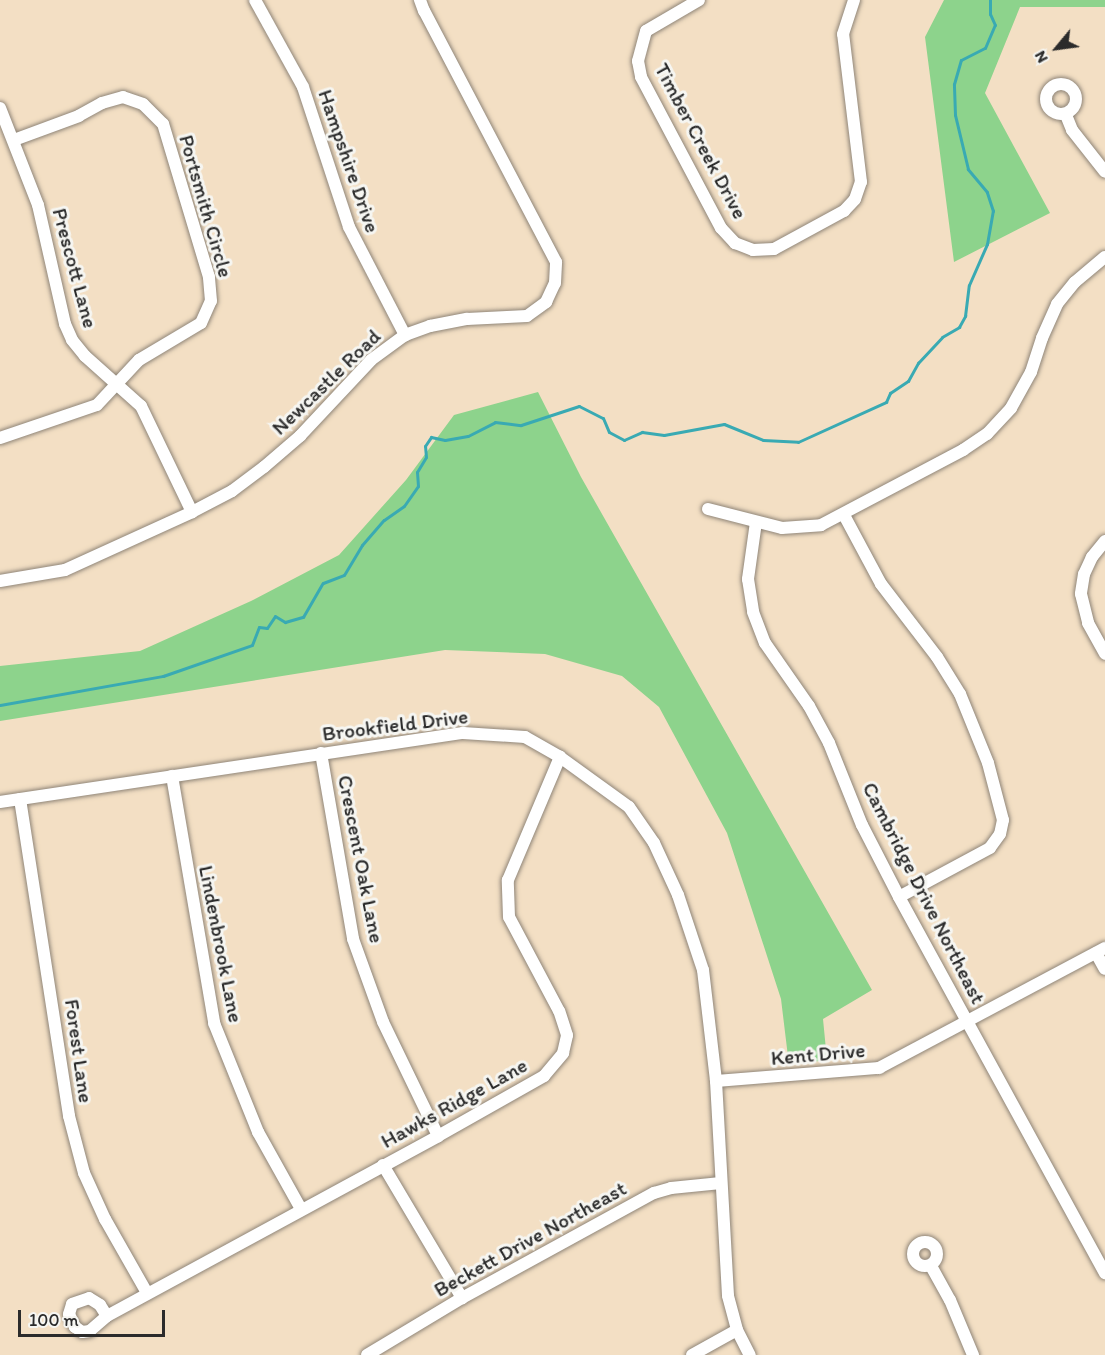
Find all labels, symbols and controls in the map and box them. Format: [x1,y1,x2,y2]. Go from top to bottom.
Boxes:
north arrow [1027,18,1087,78]
text: N [1030,48,1052,66]
street label: Timber Creek Drive [649,59,753,223]
street label: Hampshire Drive [313,86,385,236]
street label: Portsmith Circle [174,132,238,280]
street label: Prescott Lane [47,205,103,331]
street label: Newcastle Road [266,324,386,440]
street label: Brookfield Drive [320,704,470,746]
street label: Crescent Oak Lane [332,773,390,945]
street label: Cambridge Drive Northeast [857,778,991,1008]
street label: Lindenbrook Lane [193,863,249,1025]
street label: Forest Lane [59,997,99,1105]
street label: Kent Drive [770,1037,866,1071]
street label: Hawks Ridge Lane [377,1052,531,1154]
street label: Beckett Drive Northeast [429,1176,631,1302]
scale bar [21,1298,168,1336]
text: 100 m [29,1309,79,1331]

